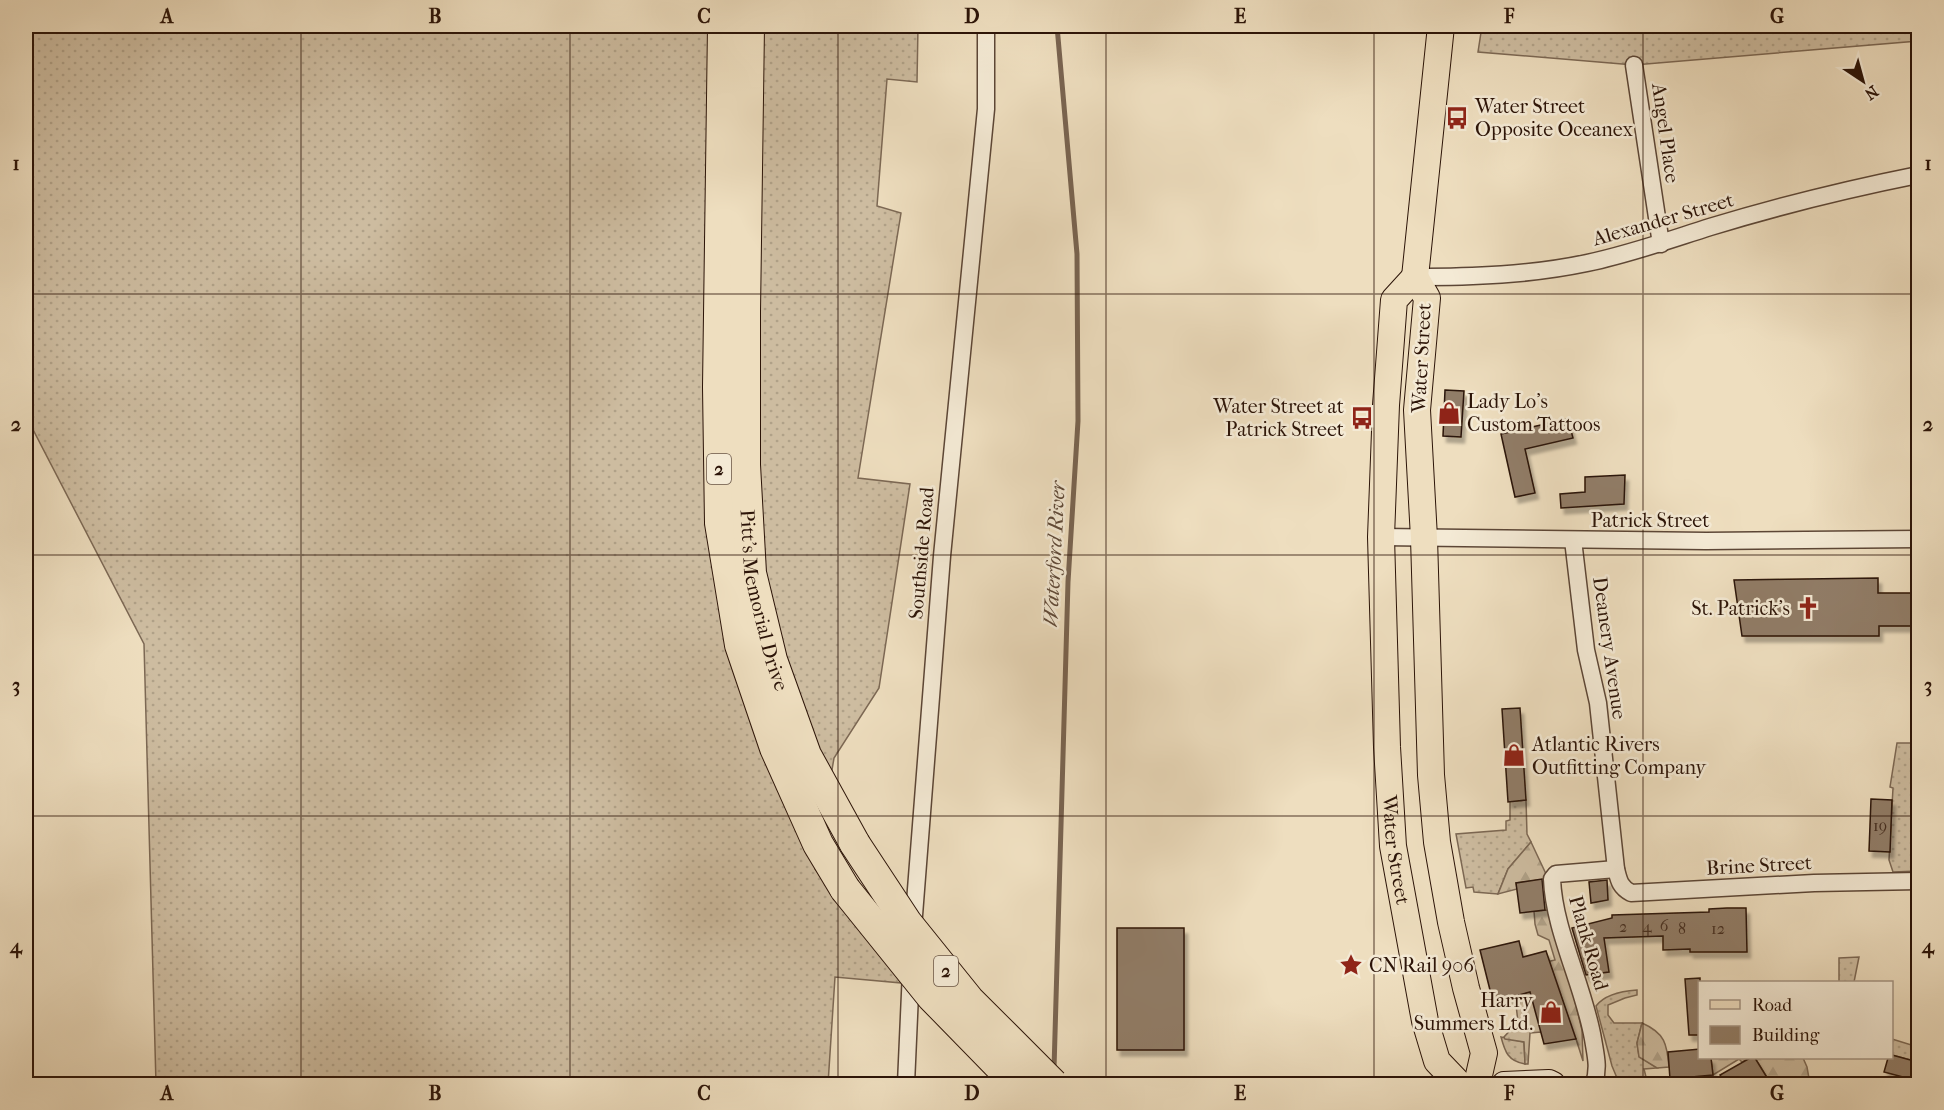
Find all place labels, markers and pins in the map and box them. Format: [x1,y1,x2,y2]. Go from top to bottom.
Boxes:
place label: Water Street Opposite Oceanex [1474,95,1633,141]
bus stop icon: Water Street Opposite Oceanex [1444,105,1470,131]
place label: Lady Lo's Custom Tattoos [1467,390,1600,436]
place label: Water Street at Patrick Street [1212,395,1344,441]
shop icon: Lady Lo's Custom Tattoos [1436,400,1462,426]
bus stop icon: Water Street at Patrick Street [1349,405,1375,431]
church icon: St. Patrick's [1795,595,1821,621]
place label: St. Patrick's [1691,597,1790,620]
place label: Atlantic Rivers Outfitting Company [1531,733,1707,779]
shop icon: Atlantic Rivers Outfitting Company [1501,742,1527,768]
place icon: CN Rail 906 [1338,952,1364,978]
place label: CN Rail 906 [1369,954,1474,977]
place label: Harry Summers Ltd. [1414,989,1534,1035]
shop icon: Harry Summers Ltd. [1538,999,1564,1025]

